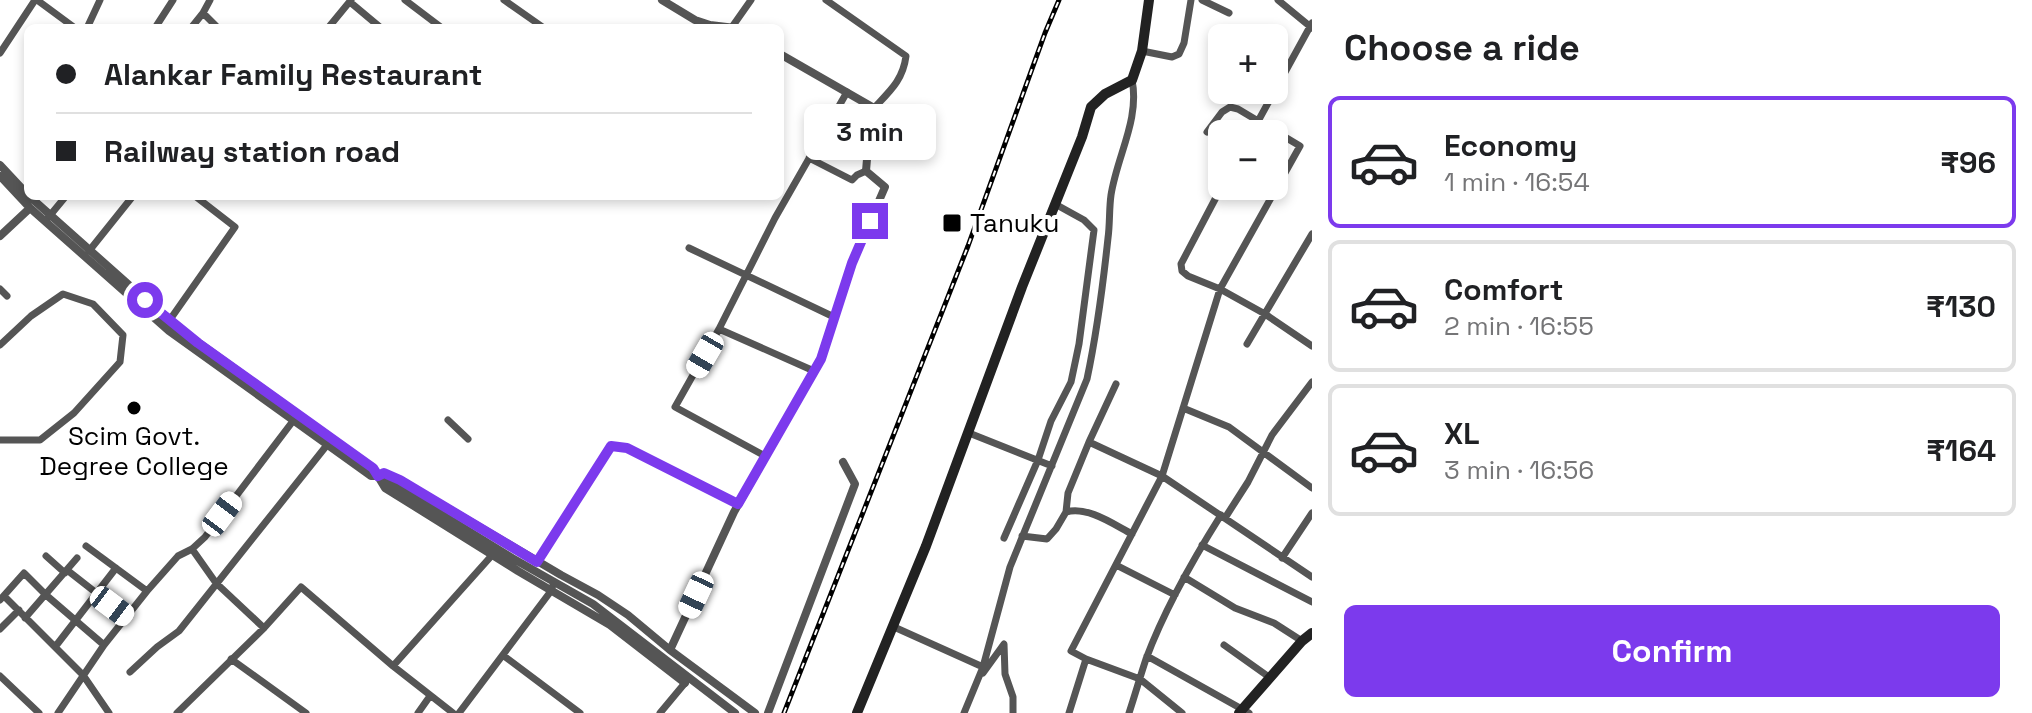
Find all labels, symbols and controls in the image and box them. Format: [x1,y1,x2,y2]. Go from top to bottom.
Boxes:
map controls [1208,24,1288,200]
button: + [1208,24,1288,104]
text: Choose a ride [1344,25,1580,71]
text: Alankar Family Restaurant [104,55,482,94]
callout: 3 min [804,105,936,161]
text: 3 min [836,115,904,149]
button: − [1208,120,1288,200]
icon: car [1348,126,1420,198]
text: Economy [1444,126,1577,165]
text: Railway station road [104,132,400,171]
text: ₹96 [1940,143,1996,182]
text: 1 min · 16:54 [1444,165,1590,199]
route end [852,203,888,239]
place label: Tanuku [970,206,1060,240]
marker: Tanuku [941,212,963,234]
icon: car [1348,270,1420,342]
text: Comfort [1444,270,1563,309]
route start [127,282,163,318]
text: ₹130 [1926,287,1996,326]
text: 2 min · 16:55 [1444,309,1594,343]
car [683,328,727,382]
marker: Scim Govt. Degree College [125,399,143,417]
icon: car [1348,414,1420,486]
text: XL [1444,414,1480,453]
place label: Scim Govt. Degree College [39,419,229,483]
text: ₹164 [1926,431,1996,470]
text: 3 min · 16:56 [1444,453,1594,487]
car [198,488,246,540]
car [675,568,717,622]
car [86,582,138,630]
button: Confirm [1344,605,2000,697]

